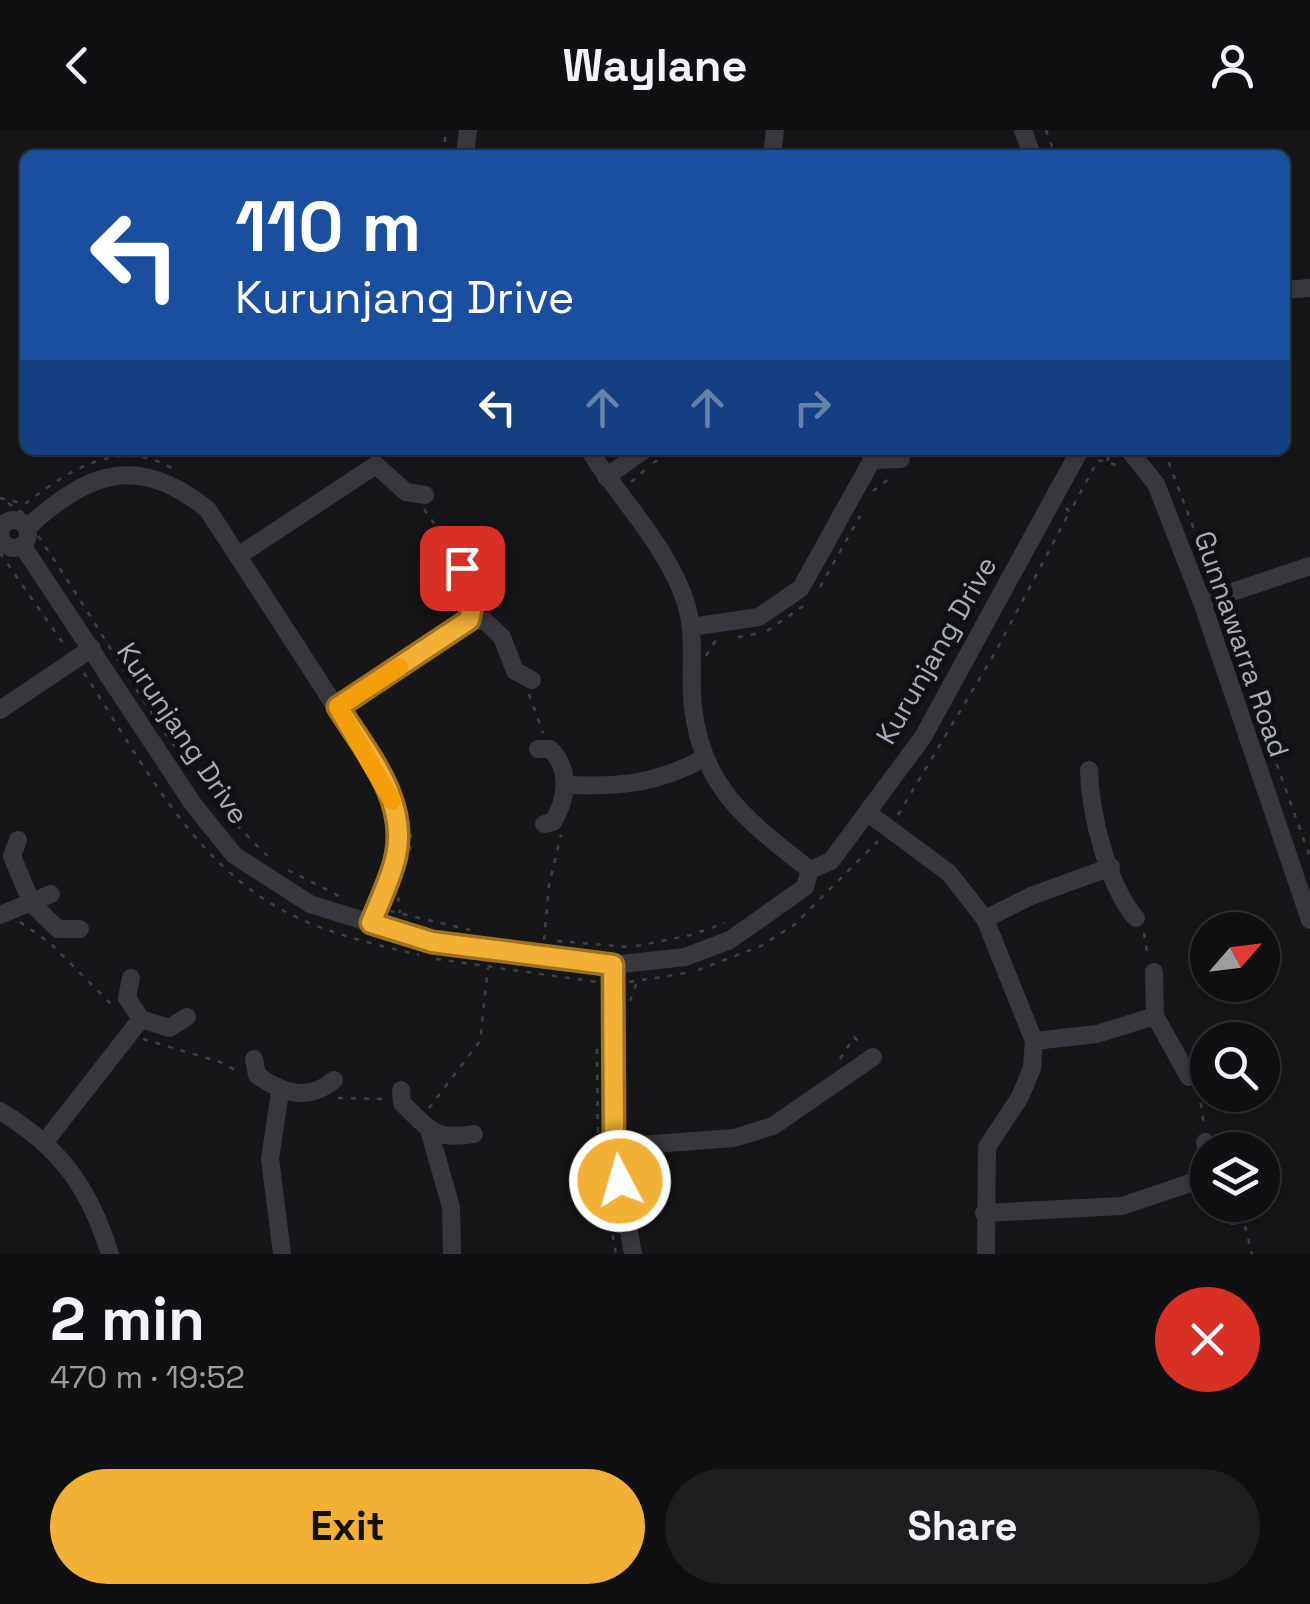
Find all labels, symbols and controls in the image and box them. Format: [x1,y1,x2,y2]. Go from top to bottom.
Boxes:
text: Waylane [563,37,747,94]
icon: back [50,38,105,93]
icon: person [1205,38,1260,93]
text: 110 m [235,182,421,271]
icon: left [70,190,200,320]
text: Kurunjang Drive [235,269,574,326]
icon: left [470,380,525,435]
icon: ahead [575,380,630,435]
icon: ahead [680,380,735,435]
icon: right [785,380,840,435]
pin [420,526,505,611]
street label: Gunnawarra Road [1186,526,1298,762]
icon: arrive [435,541,490,596]
street label: Kurunjang Drive [868,550,1004,750]
street label: Kurunjang Drive [109,635,257,831]
north arrow [1190,912,1280,1002]
map controls [1190,912,1280,1222]
button: search [1190,1022,1280,1112]
position arrow [568,1129,672,1233]
button: layers [1190,1132,1280,1222]
text: 2 min [50,1281,205,1358]
button: close [1155,1287,1260,1392]
text: 470 m · 19:52 [50,1357,245,1397]
button: Exit [50,1469,645,1584]
button: Share [665,1469,1260,1584]

